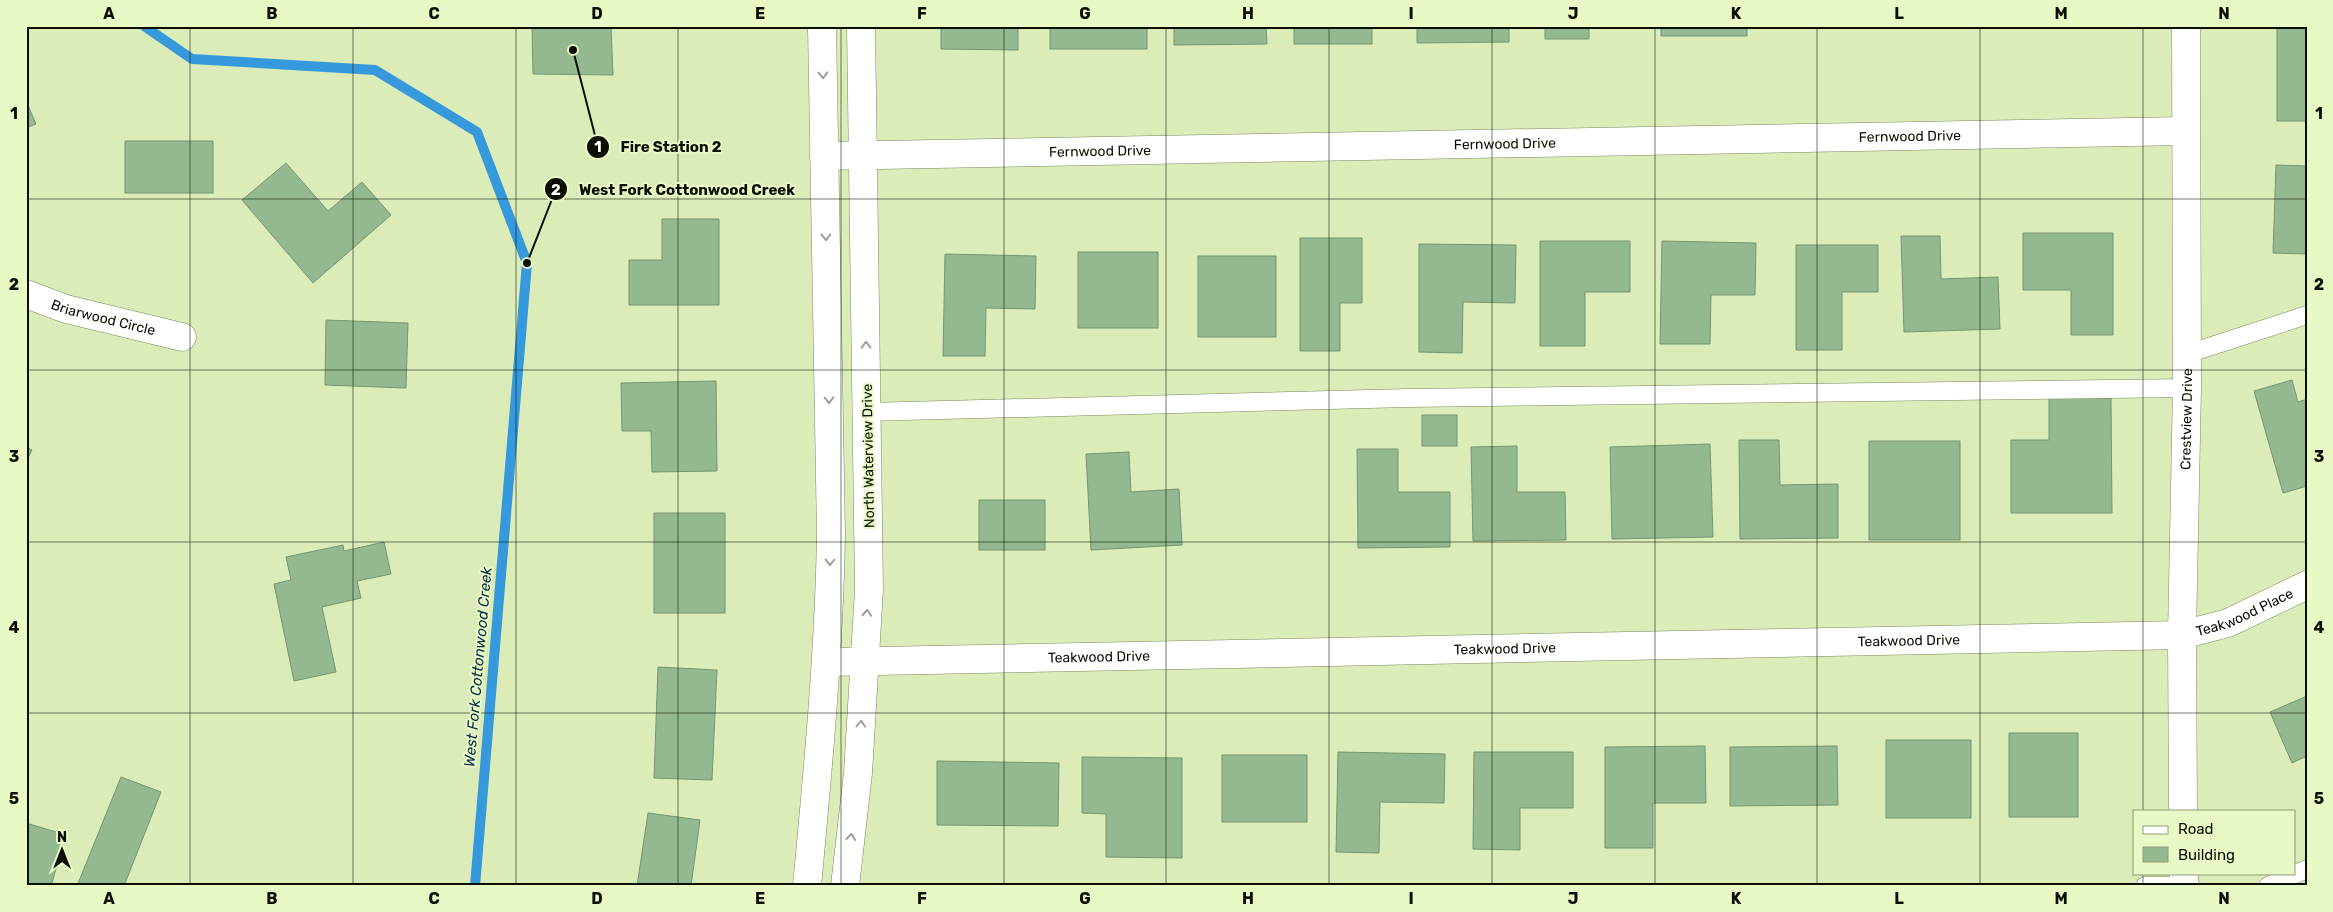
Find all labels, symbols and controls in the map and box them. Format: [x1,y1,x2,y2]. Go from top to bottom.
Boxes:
text: A [103,4,115,23]
text: B [266,4,278,23]
text: C [428,4,440,23]
text: D [591,4,603,23]
text: E [755,4,765,23]
text: F [917,4,927,23]
text: G [1079,4,1091,23]
text: H [1242,4,1254,23]
text: I [1408,4,1414,23]
text: J [1568,4,1578,23]
text: K [1731,4,1742,23]
text: L [1894,4,1904,23]
text: M [2054,4,2068,23]
text: N [2218,4,2230,23]
one-way arrow [818,72,828,79]
text: 1 [10,104,18,123]
text: 1 [2315,104,2323,123]
street label: Fernwood Drive [1859,127,1961,146]
callout: Fire Station 2 [585,132,732,162]
street label: Fernwood Drive [1454,135,1556,153]
text: 1 [594,138,602,156]
text: Fire Station 2 [620,138,722,156]
street label: Fernwood Drive [1049,142,1151,161]
callout: West Fork Cottonwood Creek [544,174,805,204]
text: 2 [551,181,561,199]
text: West Fork Cottonwood Creek [579,181,795,199]
one-way arrow [821,234,831,242]
text: 2 [9,275,19,294]
text: 2 [2314,275,2324,294]
street label: Briarwood Circle [49,296,157,339]
one-way arrow [861,341,871,349]
street label: Crestview Drive [2177,368,2196,470]
street label: North Waterview Drive [859,384,878,528]
one-way arrow [823,396,834,404]
text: 3 [9,447,19,466]
text: 3 [2314,447,2324,466]
one-way arrow [825,559,836,567]
water label: West Fork Cottonwood Creek [460,566,496,768]
street label: Teakwood Place [2194,585,2296,640]
one-way arrow [862,609,873,617]
text: 4 [9,618,20,637]
text: 4 [2314,618,2325,637]
street label: Teakwood Drive [1858,631,1960,650]
street label: Teakwood Drive [1454,639,1556,659]
street label: Teakwood Drive [1048,648,1150,667]
one-way arrow [855,720,866,728]
text: 5 [9,789,19,808]
text: 5 [2314,789,2324,808]
legend [2133,810,2296,874]
text: Road [2178,820,2214,838]
north arrow [38,824,88,874]
text: N [57,829,67,846]
one-way arrow [845,833,856,841]
text: Building [2178,846,2235,864]
text: A [103,889,115,908]
text: B [266,889,278,908]
text: C [428,889,440,908]
text: D [591,889,603,908]
text: E [755,889,765,908]
text: F [917,889,927,908]
text: G [1079,889,1091,908]
text: H [1242,889,1254,908]
text: I [1408,889,1414,908]
text: J [1568,889,1578,908]
text: K [1731,889,1742,908]
text: L [1894,889,1904,908]
text: M [2054,889,2068,908]
text: N [2218,889,2230,908]

